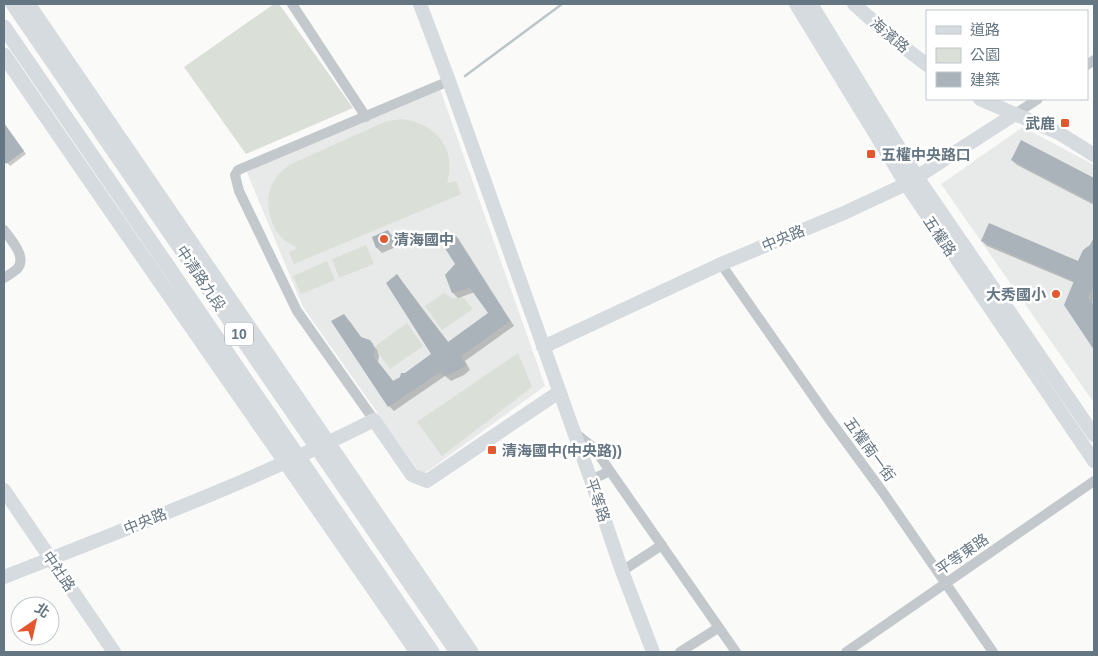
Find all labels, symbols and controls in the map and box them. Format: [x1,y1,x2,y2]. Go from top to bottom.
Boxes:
legend [926,10,1088,100]
street label: 海濱路 [867,14,913,56]
text: 道路 [970,21,1000,38]
text: 公園 [970,46,1000,63]
text: 建築 [970,71,1000,88]
place label: 武鹿 [1025,115,1055,132]
marker: 武鹿 [1059,117,1071,129]
place label: 五權中央路口 [881,146,971,163]
marker: 五權中央路口 [865,148,877,160]
street label: 五權路 [920,213,960,259]
street label: 中央路 [759,221,807,255]
place label: 清海國中 [394,231,454,248]
marker: 清海國中 [378,233,390,245]
street label: 中清路九段 [173,242,229,314]
place label: 大秀國小 [986,286,1047,303]
marker: 大秀國小 [1050,288,1062,300]
road number: 10 [225,322,253,346]
street label: 五權南一街 [841,414,899,484]
place label: 清海國中(中央路)) [502,442,622,459]
marker: 清海國中(中央路)) [486,444,498,456]
street label: 平等路 [583,476,613,524]
street label: 中央路 [121,505,169,537]
street label: 平等東路 [933,530,991,578]
street label: 中社路 [39,548,79,594]
north arrow [10,596,60,646]
text: 北 [32,600,53,621]

